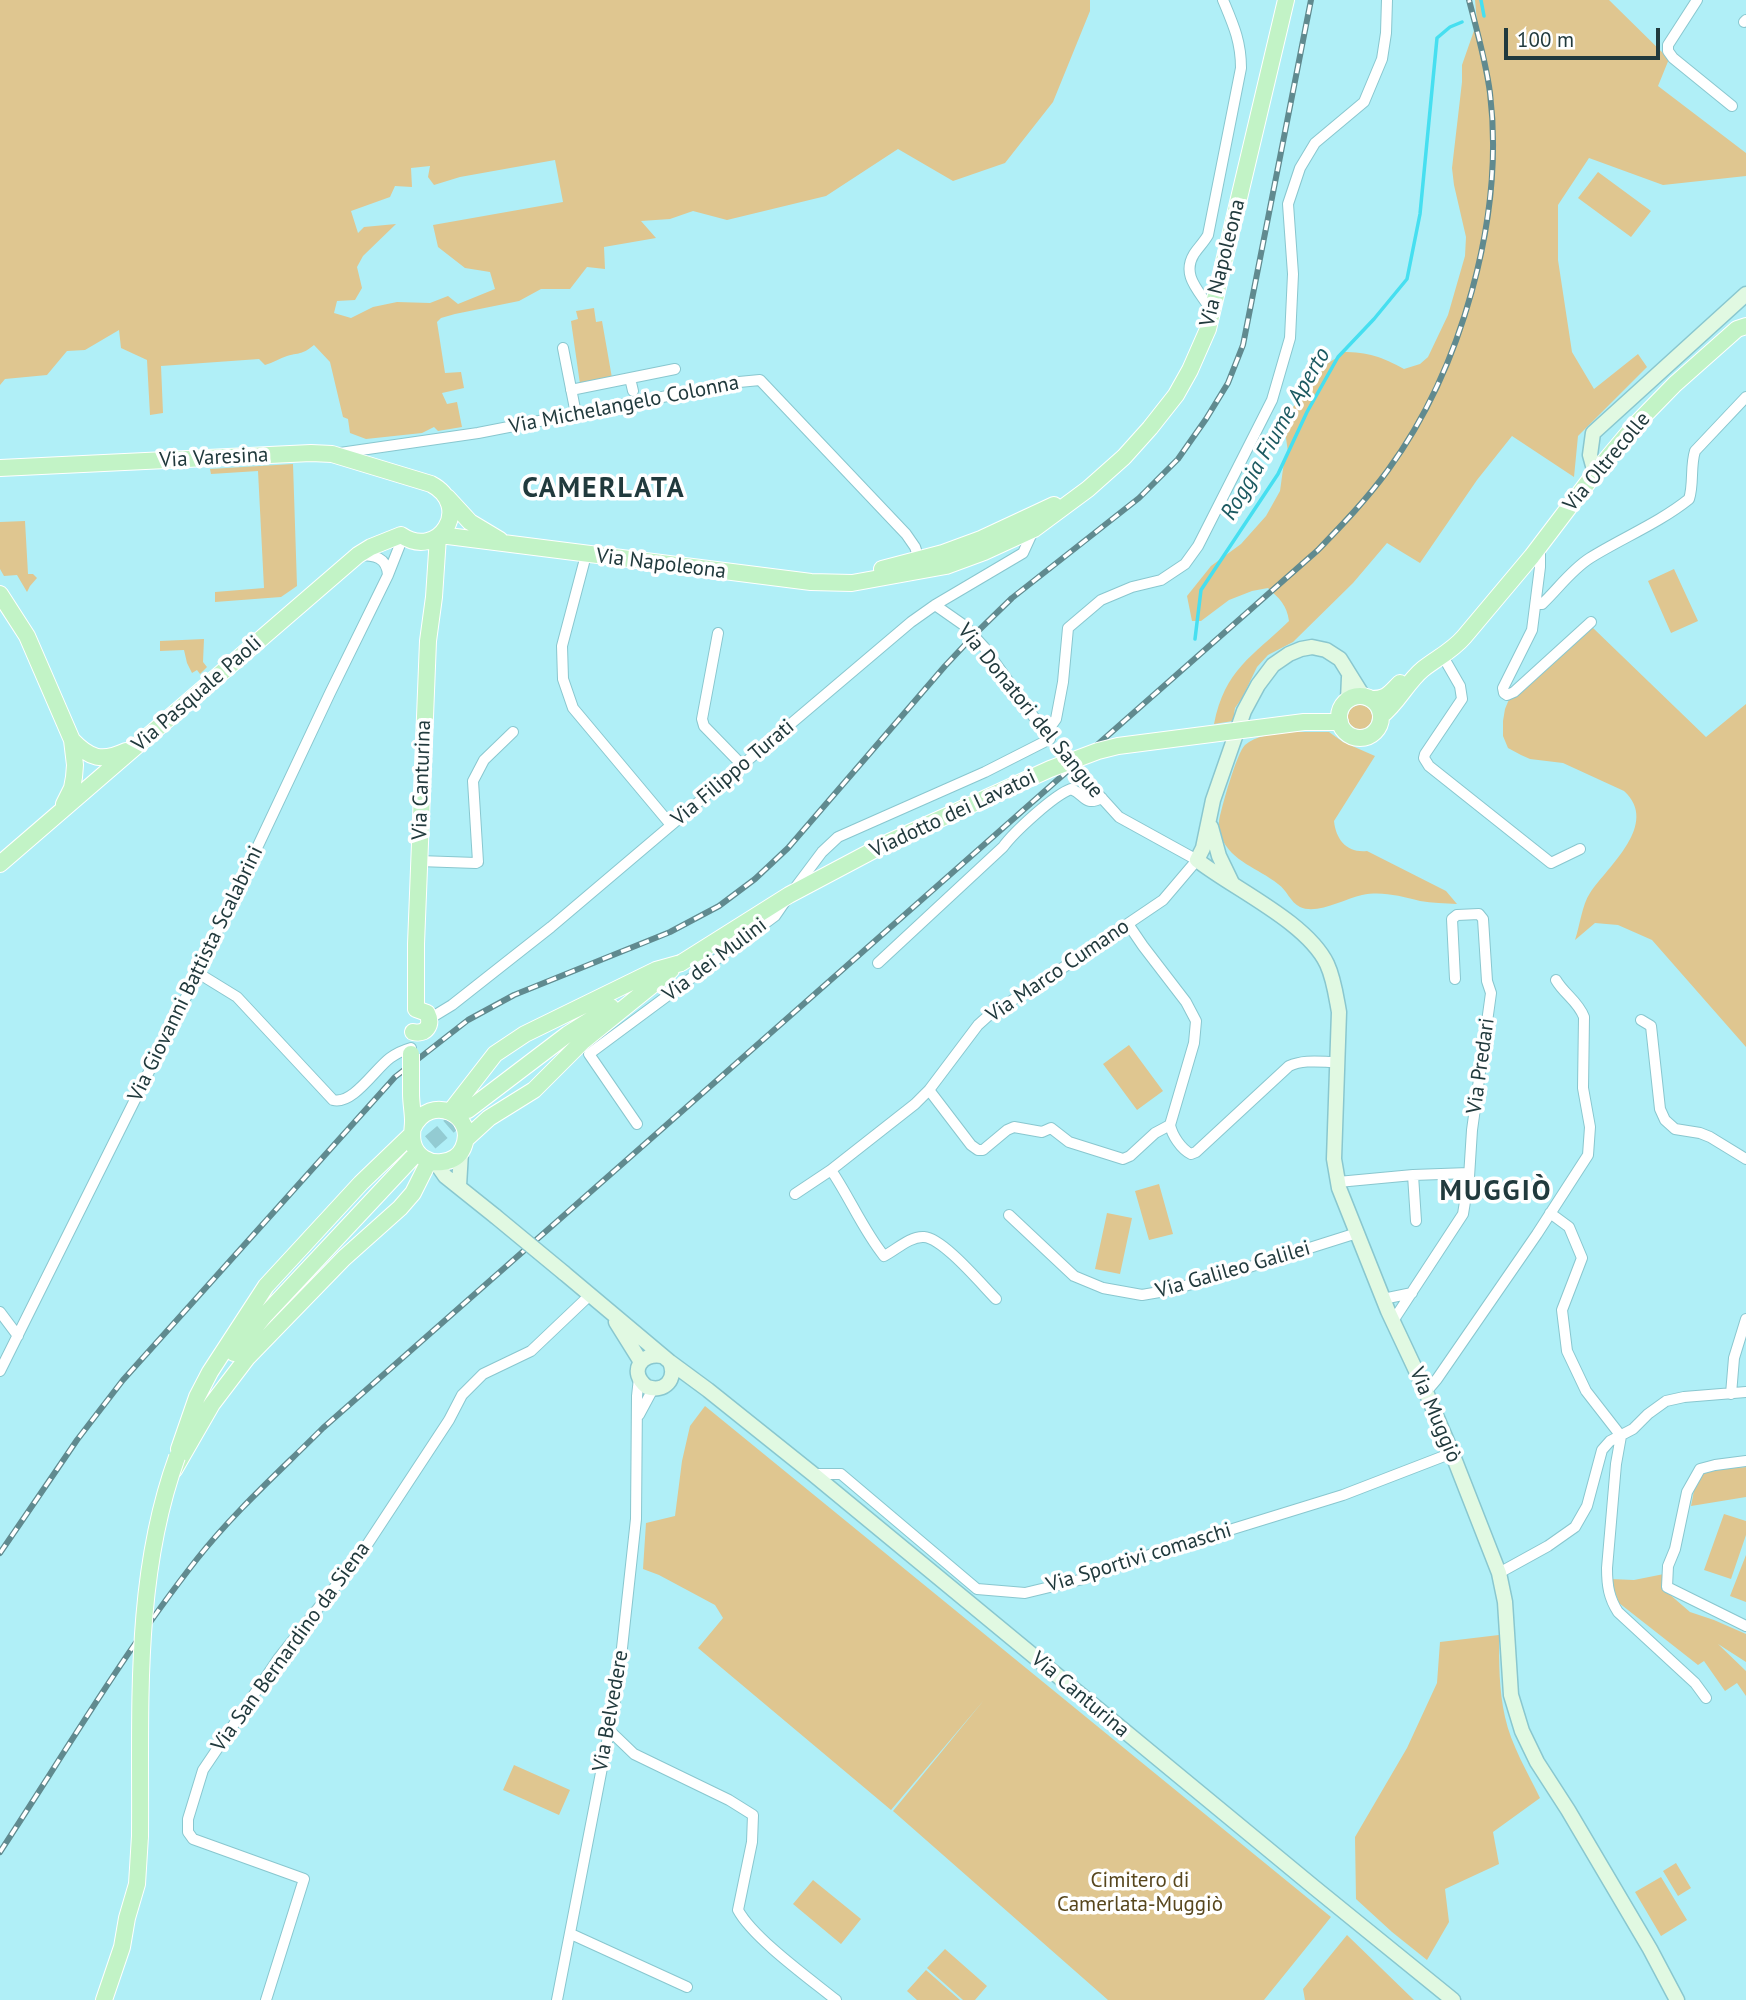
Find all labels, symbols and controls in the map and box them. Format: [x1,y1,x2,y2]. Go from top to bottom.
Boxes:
scale bar [1508,14,1664,58]
text: 100 m [1517,26,1574,53]
street label: Via Napoleona [1195,197,1251,329]
water label: Roggia Fiume Aperto [1215,343,1337,525]
street label: Via Michelangelo Colonna [507,370,741,440]
street label: Via Oltrecolle [1558,407,1656,517]
street label: Via Varesina [159,443,269,473]
district label: CAMERLATA [523,472,685,506]
street label: Via Napoleona [595,544,727,584]
street label: Via Donatori del Sangue [952,619,1108,803]
street label: Via Pasquale Paoli [127,631,267,757]
street label: Via Filippo Turati [666,714,800,832]
street label: Via Canturina [407,719,437,841]
street label: Viadotto dei Lavatoi [866,765,1040,863]
street label: Via Giovanni Battista Scalabrini [123,842,269,1106]
street label: Via dei Mulini [658,913,772,1007]
street label: Via Marco Cumano [982,914,1134,1028]
street label: Via Predari [1462,1016,1500,1116]
district label: MUGGIÒ [1440,1175,1552,1209]
street label: Via Galileo Galilei [1153,1236,1313,1304]
street label: Via Muggiò [1404,1364,1466,1466]
street label: Via Sportivi comaschi [1043,1518,1235,1598]
street label: Via San Bernardino da Siena [206,1537,376,1757]
street label: Via Canturina [1026,1647,1134,1743]
street label: Via Belvedere [588,1648,634,1774]
park label: Cimitero di Camerlata-Muggiò [1057,1868,1223,1918]

